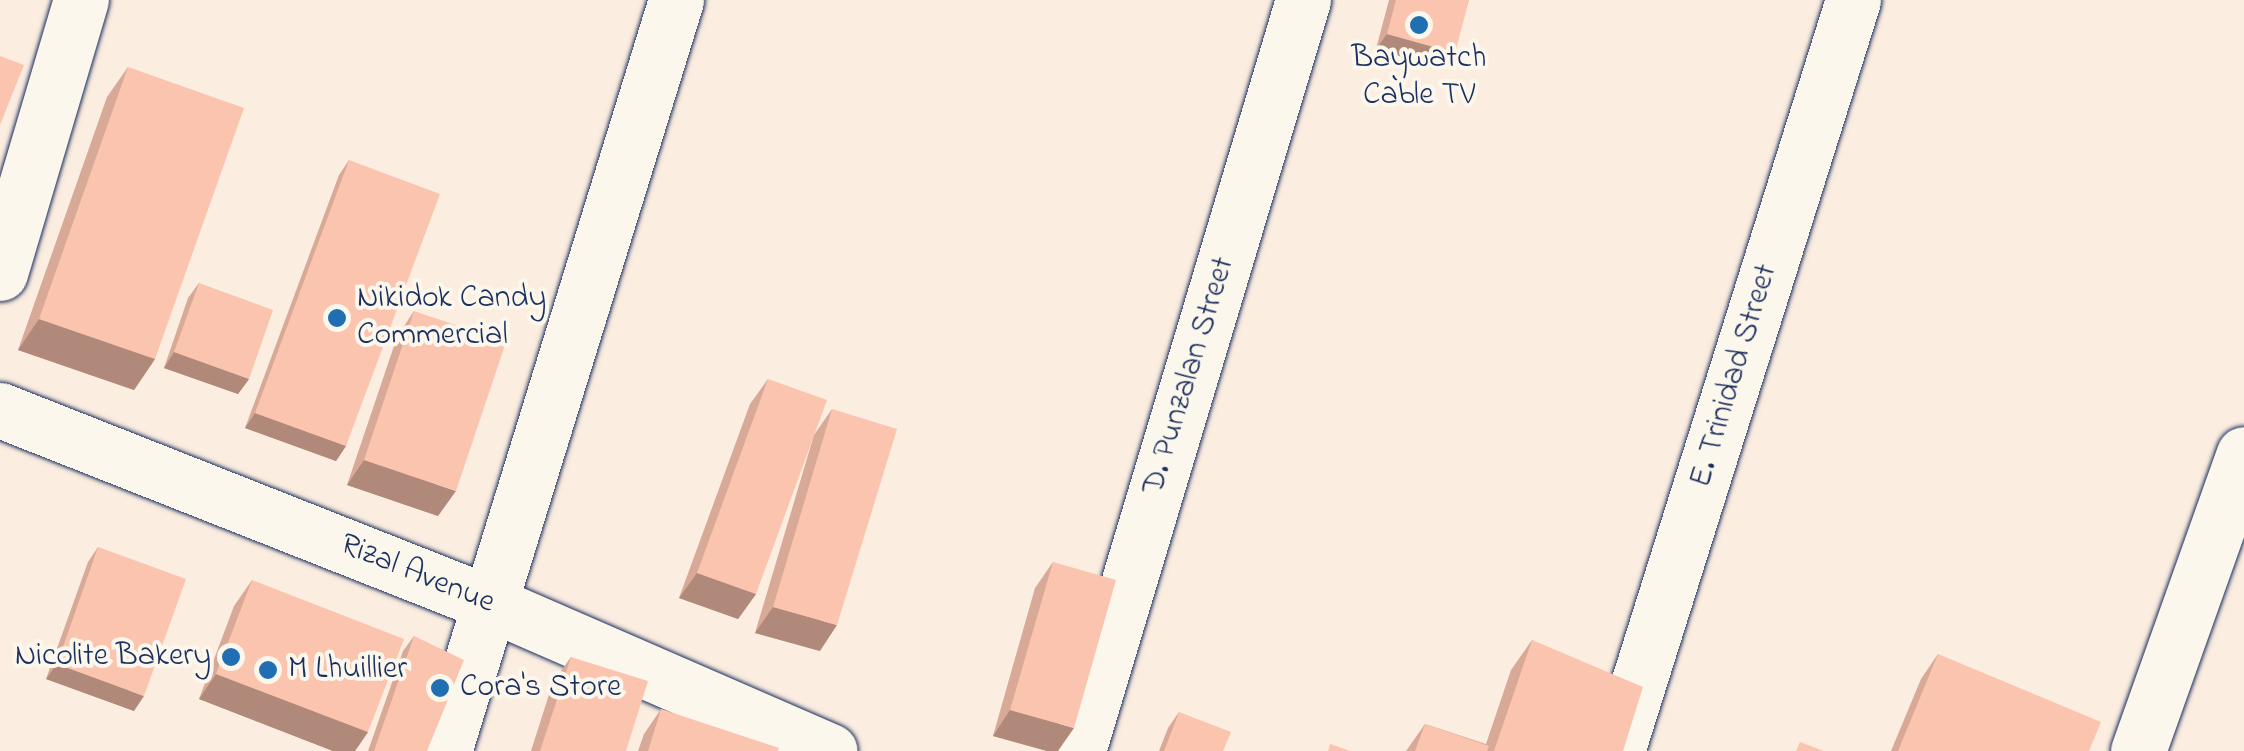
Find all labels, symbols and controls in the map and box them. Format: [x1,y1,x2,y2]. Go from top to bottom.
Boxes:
marker: Baywatch Cable TV [1408,14,1430,36]
place label: Baywatch Cable TV [1351,41,1487,116]
street label: D. Punzalan Street [1136,253,1244,499]
street label: E. Trinidad Street [1683,260,1787,492]
place label: Nikidok Candy Commercial [357,281,546,356]
marker: Nikidok Candy Commercial [326,307,348,329]
street label: Rizal Avenue [334,527,500,623]
place label: Nicolite Bakery [15,638,211,676]
marker: Nicolite Bakery [220,646,242,668]
place label: M Lhuillier [288,651,407,689]
marker: M Lhuillier [257,659,279,681]
place label: Cora's Store [460,669,621,707]
marker: Cora's Store [429,677,451,699]

